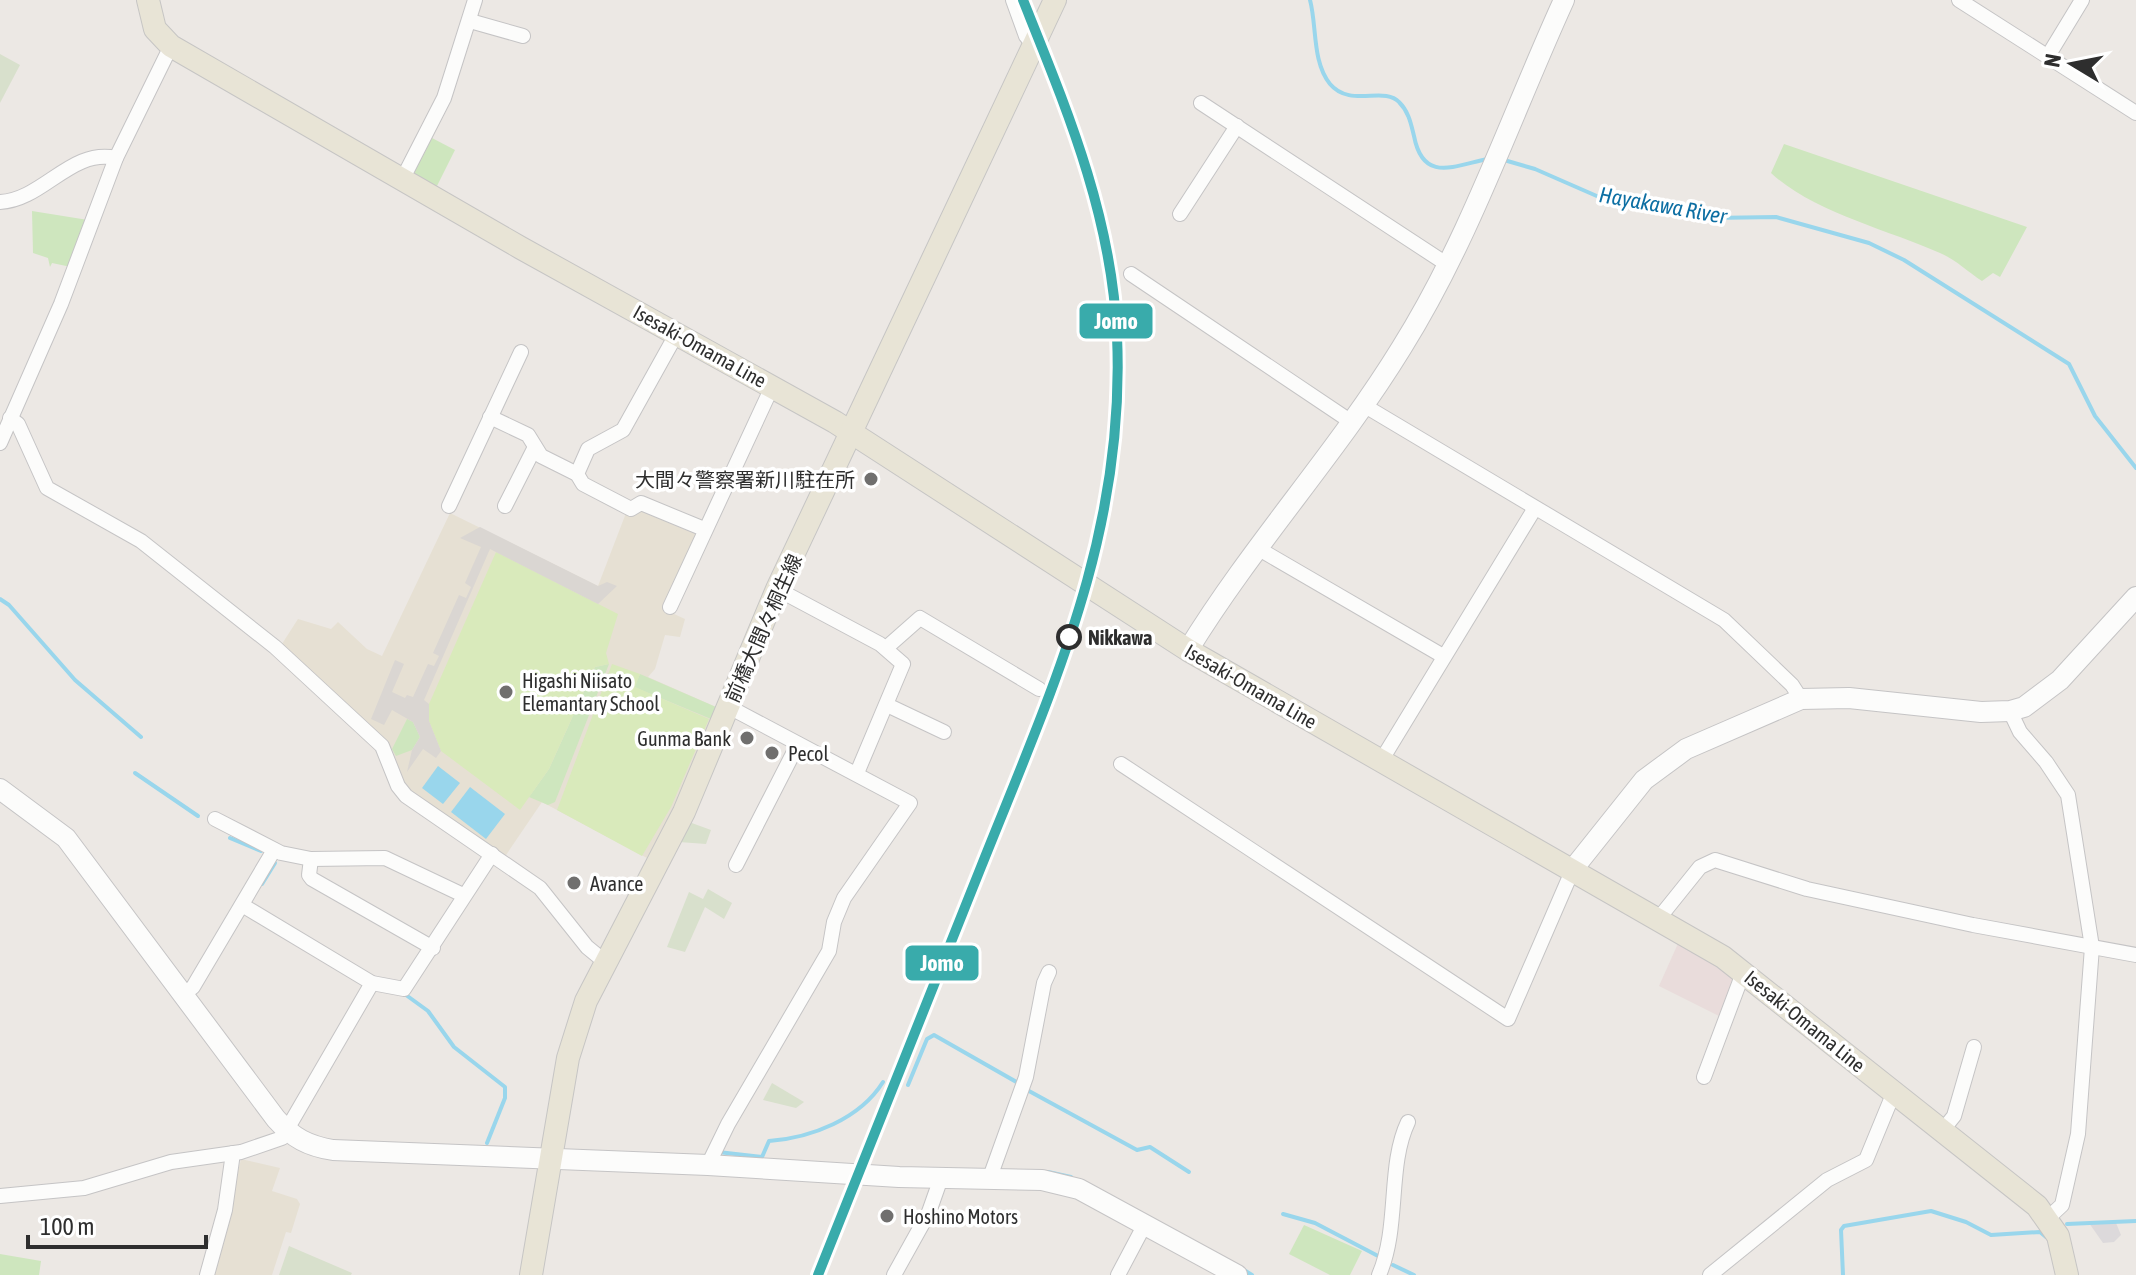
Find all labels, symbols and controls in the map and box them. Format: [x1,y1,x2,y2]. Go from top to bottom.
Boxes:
north arrow [2032,24,2112,104]
text: N [2038,52,2066,69]
water label: Hayakawa River [1597,181,1730,229]
street label: Isesaki-Omama Line [630,300,770,392]
line badge: Jomo [1078,302,1154,340]
text: Jomo [1093,308,1138,334]
place label: 大間々警察署新川駐在所 [635,468,855,491]
marker: 大間々警察署新川駐在所 [862,470,880,488]
street label: 前橋大間々桐生線 [720,550,806,706]
marker: Nikkawa [1057,625,1081,649]
place label: Nikkawa [1088,626,1152,649]
street label: Isesaki-Omama Line [1181,639,1321,733]
place label: Higashi Niisato Elemantary School [522,669,660,715]
marker: Higashi Niisato Elemantary School [497,683,515,701]
place label: Gunma Bank [637,727,731,750]
marker: Gunma Bank [738,729,756,747]
place label: Pecol [788,742,829,765]
marker: Pecol [763,744,781,762]
place label: Avance [590,872,643,895]
marker: Avance [565,874,583,892]
line badge: Jomo [904,944,980,982]
text: Jomo [919,950,964,976]
street label: Isesaki-Omama Line [1740,965,1870,1077]
scale bar [28,1199,206,1249]
place label: Hoshino Motors [903,1205,1018,1228]
marker: Hoshino Motors [878,1207,896,1225]
text: 100 m [40,1213,94,1240]

